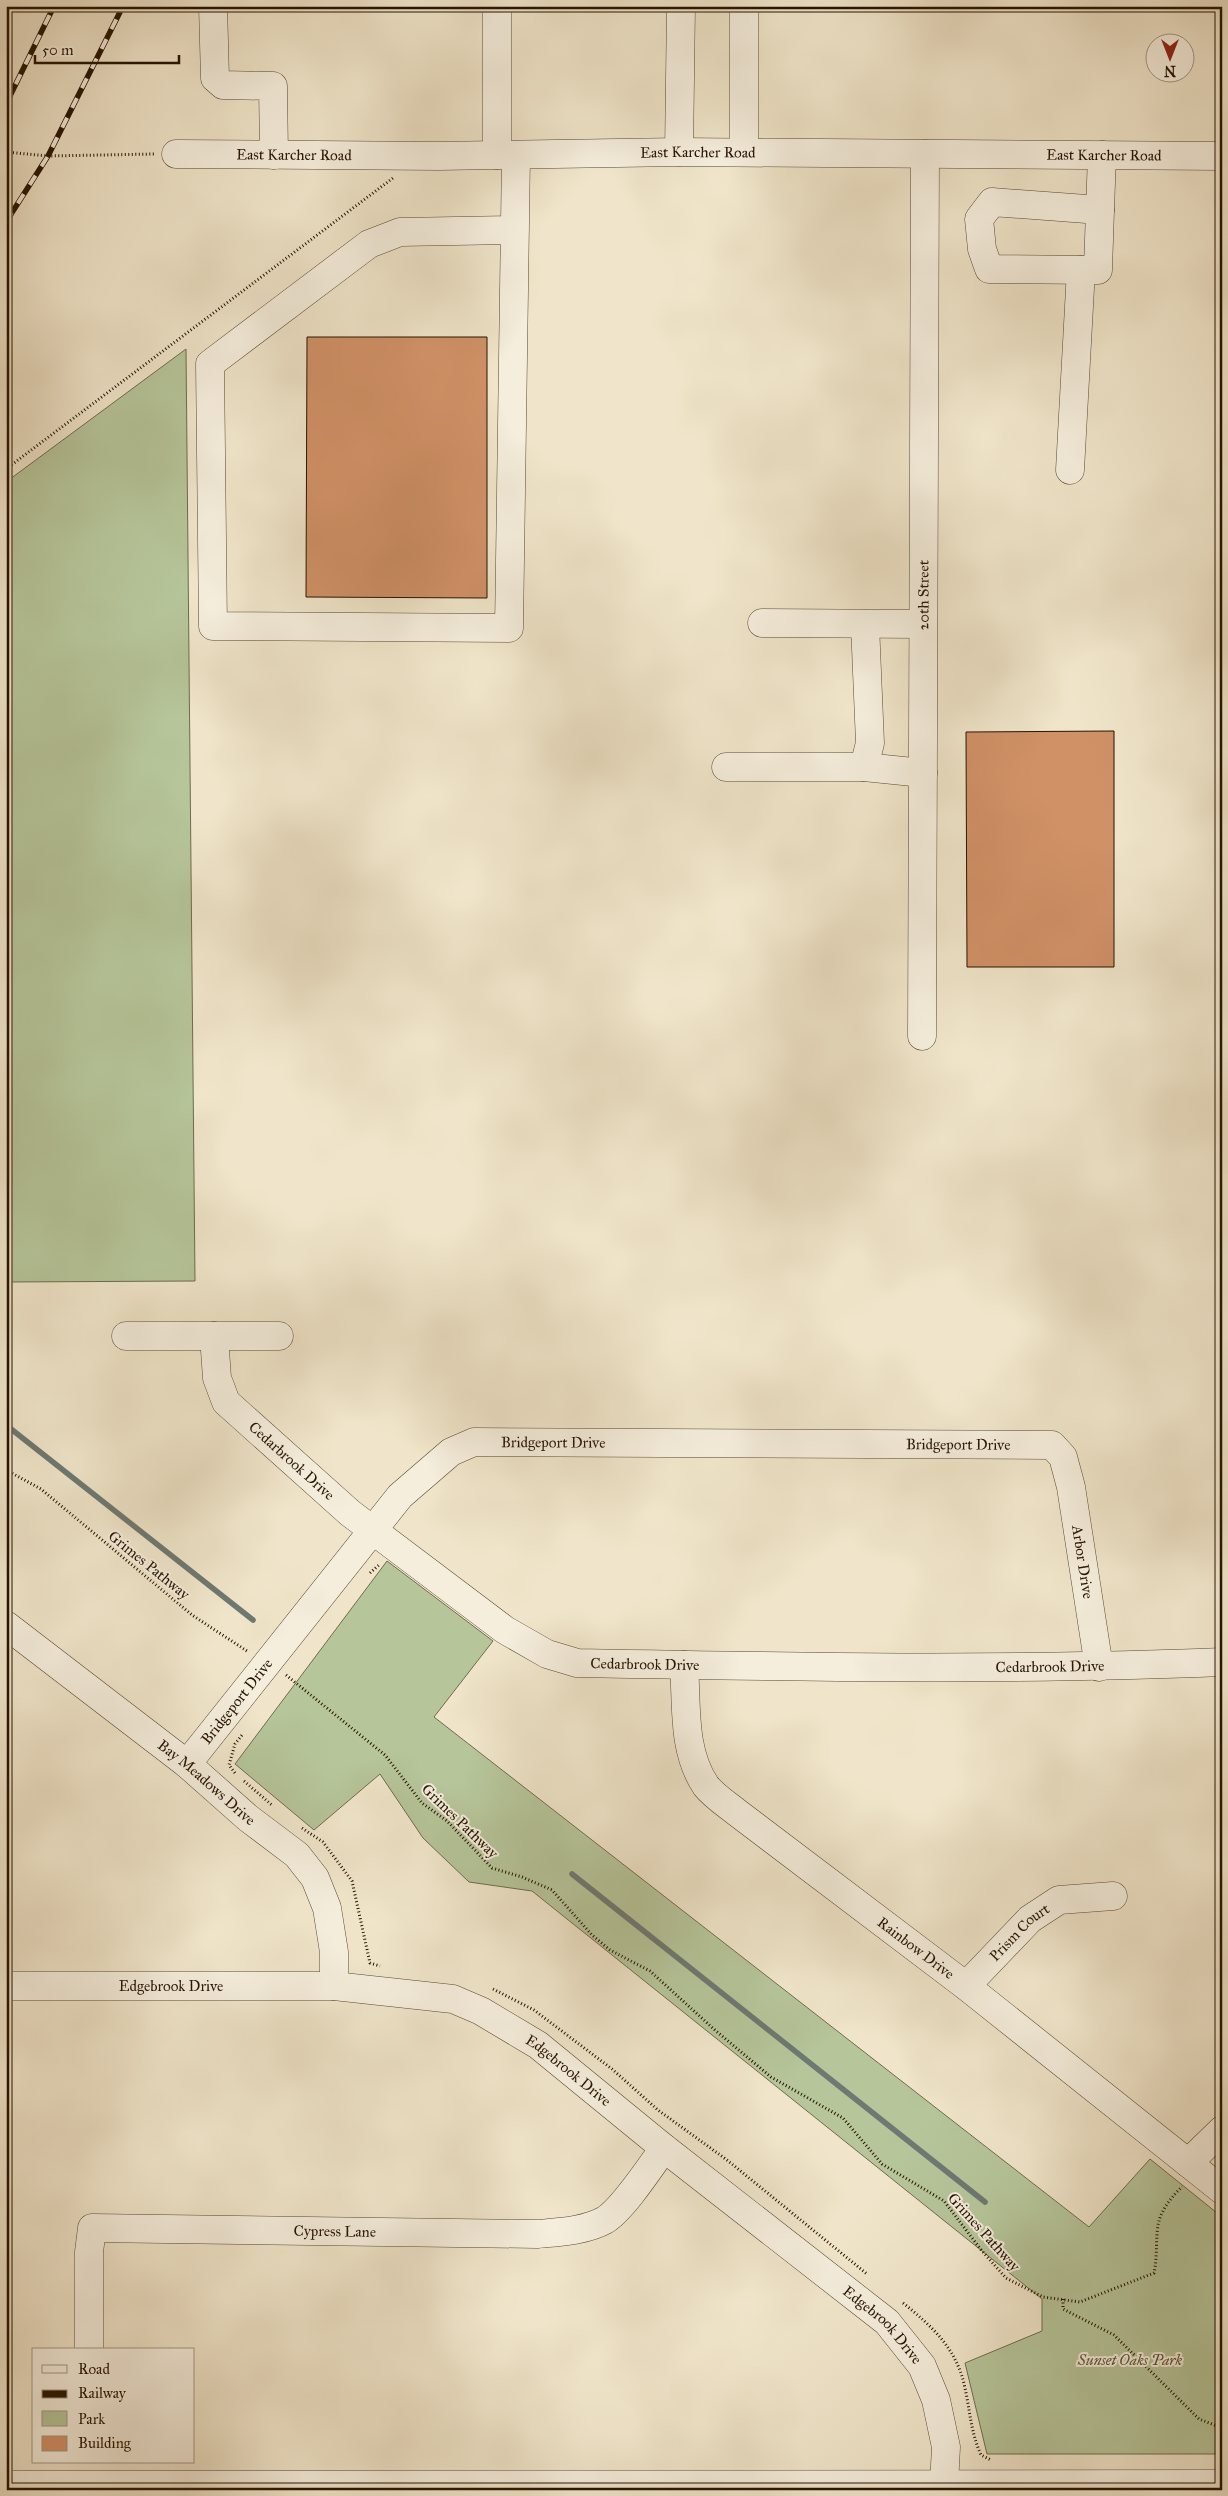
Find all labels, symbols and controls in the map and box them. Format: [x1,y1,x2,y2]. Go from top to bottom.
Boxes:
scale bar [35,32,179,64]
north arrow [1146,32,1196,82]
text: 50 m [42,41,74,59]
text: N [1164,62,1176,79]
street label: East Karcher Road [640,143,756,162]
street label: East Karcher Road [236,145,352,164]
street label: East Karcher Road [1046,146,1162,165]
street label: 20th Street [914,559,933,630]
street label: Cedarbrook Drive [245,1418,338,1504]
street label: Bridgeport Drive [501,1433,605,1452]
street label: Bridgeport Drive [906,1435,1010,1454]
street label: Arbor Drive [1068,1523,1097,1600]
street label: Grimes Pathway [105,1527,194,1604]
street label: Cedarbrook Drive [590,1654,700,1674]
street label: Bridgeport Drive [197,1655,276,1748]
street label: Cedarbrook Drive [995,1657,1105,1676]
street label: Bay Meadows Drive [154,1736,259,1829]
street label: Grimes Pathway [418,1780,503,1863]
street label: Prism Court [986,1899,1054,1965]
street label: Rainbow Drive [874,1913,958,1983]
street label: Edgebrook Drive [119,1977,223,1995]
street label: Edgebrook Drive [522,2031,615,2110]
street label: Grimes Pathway [944,2189,1025,2276]
street label: Cypress Lane [293,2222,376,2241]
street label: Edgebrook Drive [839,2282,926,2368]
legend [32,2348,195,2464]
park label: Sunset Oaks Park [1077,2351,1183,2369]
text: Road [78,2360,110,2378]
text: Railway [78,2384,127,2402]
text: Park [78,2410,105,2428]
text: Building [78,2434,132,2452]

